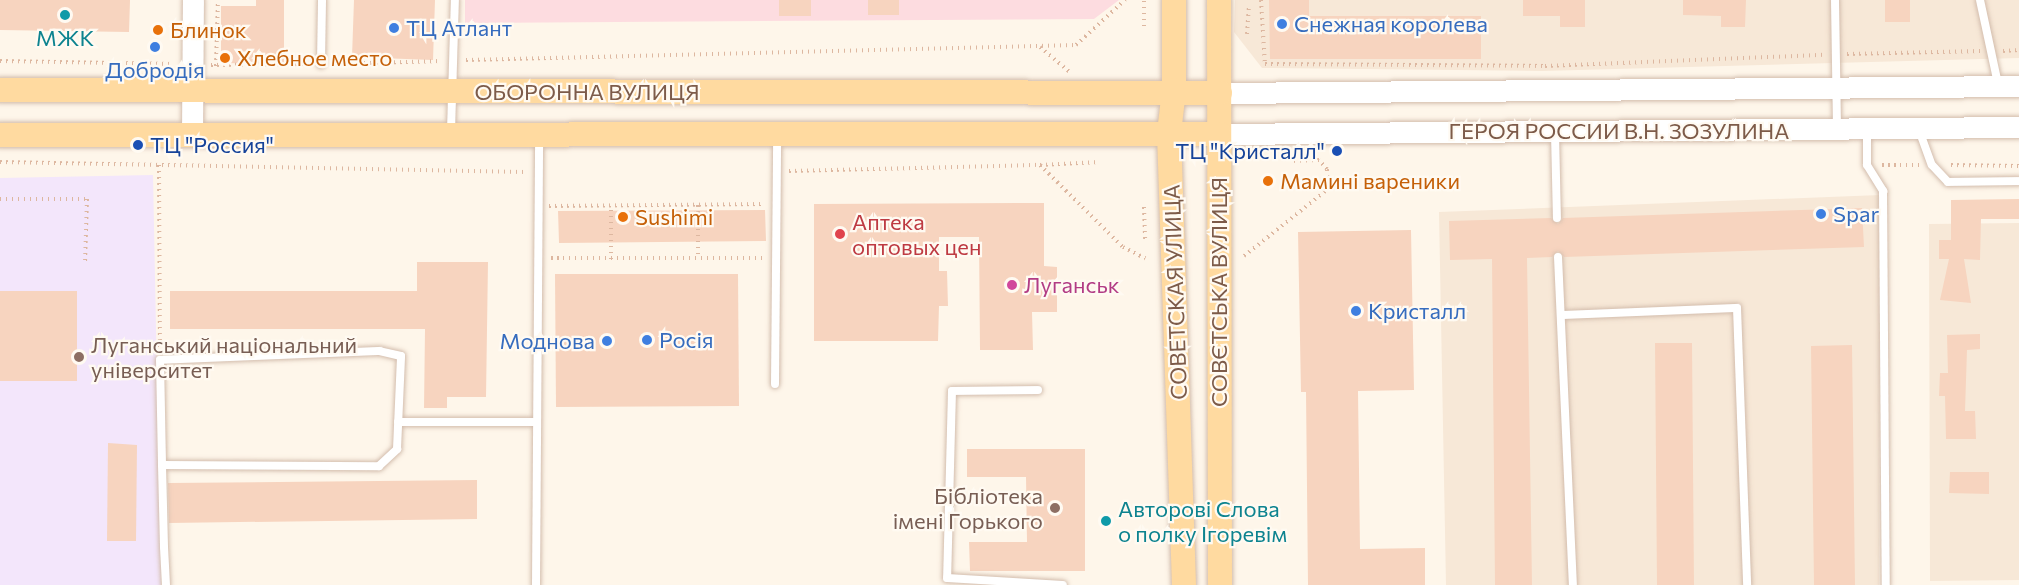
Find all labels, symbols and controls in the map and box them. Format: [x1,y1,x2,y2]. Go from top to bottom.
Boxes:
marker: МЖК [58,8,72,22]
place label: Снежная королева [1294,11,1488,37]
place label: ТЦ Атлант [406,15,512,41]
place label: Блинок [170,17,247,43]
marker: Снежная королева [1275,17,1289,31]
marker: ТЦ Атлант [387,21,401,35]
marker: Блинок [151,23,165,37]
place label: МЖК [36,25,94,51]
marker: Добродія [148,40,162,54]
place label: Хлебное место [237,45,392,71]
marker: Хлебное место [218,51,232,65]
place label: Добродія [105,57,205,83]
street label: ОБОРОННА ВУЛИЦЯ [474,79,700,105]
street label: ГЕРОЯ РОССИИ В.Н. ЗОЗУЛИНА [1449,118,1789,144]
place label: ТЦ "Россия" [150,132,274,158]
marker: ТЦ "Россия" [131,138,145,152]
place label: ТЦ "Кристалл" [1175,138,1325,164]
marker: ТЦ "Кристалл" [1330,144,1344,158]
place label: Мамині вареники [1280,168,1460,194]
marker: Мамині вареники [1261,174,1275,188]
street label: СОВЄТСЬКА ВУЛИЦЯ [1206,177,1232,407]
street label: СОВЕТСКАЯ УЛИЦА [1158,184,1192,400]
place label: Spar [1833,201,1879,227]
place label: Sushimi [635,204,713,230]
marker: Spar [1814,207,1828,221]
place label: Аптека оптовых цен [852,208,981,260]
marker: Sushimi [616,210,630,224]
marker: Аптека оптовых цен [833,227,847,241]
place label: Луганськ [1024,272,1119,298]
marker: Луганськ [1005,278,1019,292]
place label: Кристалл [1368,298,1466,324]
marker: Кристалл [1349,304,1363,318]
place label: Росія [659,327,714,353]
place label: Моднова [499,328,595,354]
place label: Луганський національний університет [91,331,357,382]
marker: Росія [640,333,654,347]
marker: Моднова [600,334,614,348]
marker: Луганський національний університет [72,350,86,364]
place label: Бібліотека імені Горького [893,482,1043,534]
place label: Авторові Слова о полку Ігоревім [1118,495,1287,546]
marker: Бібліотека імені Горького [1048,501,1062,515]
marker: Авторові Слова о полку Ігоревім [1099,514,1113,528]

